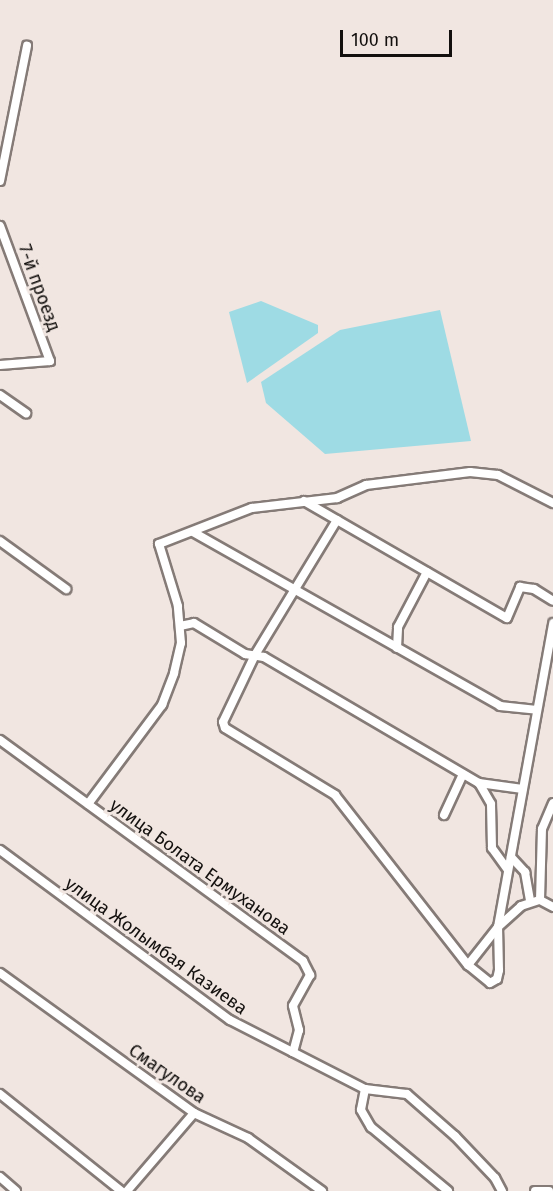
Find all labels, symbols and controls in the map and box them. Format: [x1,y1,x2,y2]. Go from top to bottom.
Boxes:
scale bar [343,18,456,56]
text: 100 m [351,29,399,51]
street label: 7-й проезд [13,242,65,334]
street label: улица Болата Ермуханова [106,794,294,940]
street label: улица Жолымбая Казиева [61,873,251,1019]
street label: Смагулова [124,1040,210,1108]

